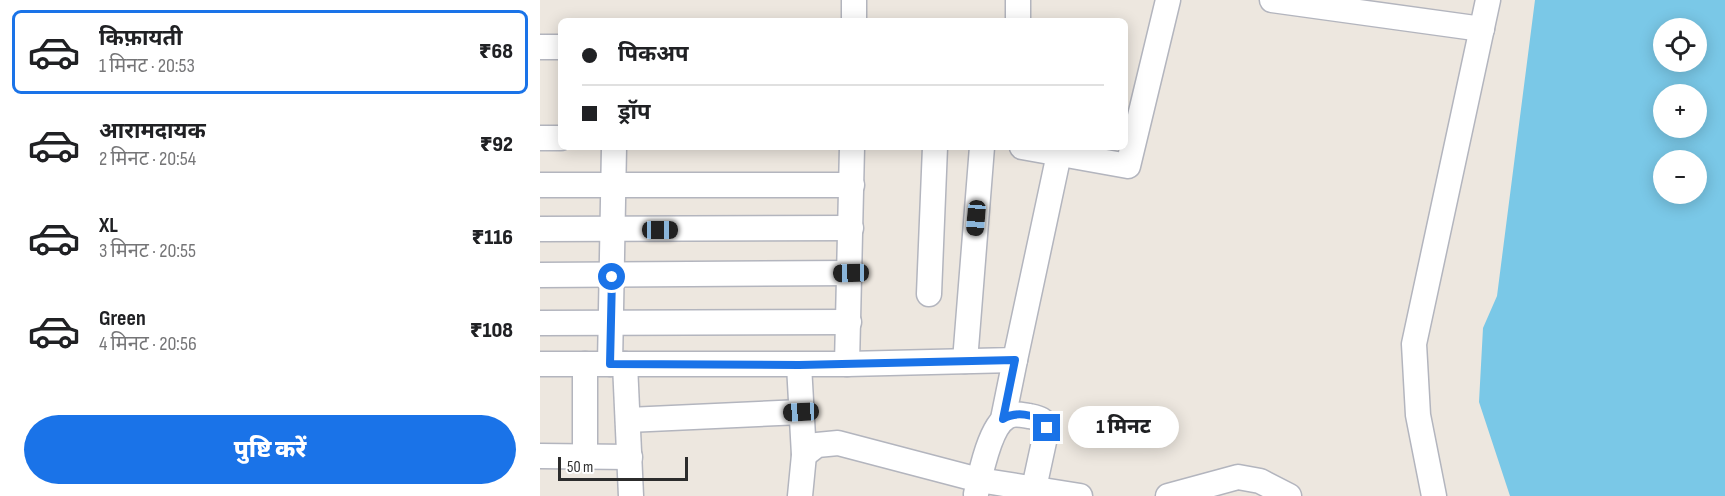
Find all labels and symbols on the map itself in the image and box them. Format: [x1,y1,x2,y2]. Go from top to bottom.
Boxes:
car [965,199,987,237]
car [642,221,678,239]
route start [598,263,625,290]
car [833,264,869,282]
car [783,402,819,422]
callout: 1 मिनट [1068,407,1179,449]
route end [1033,414,1060,441]
scale bar [558,454,688,482]

